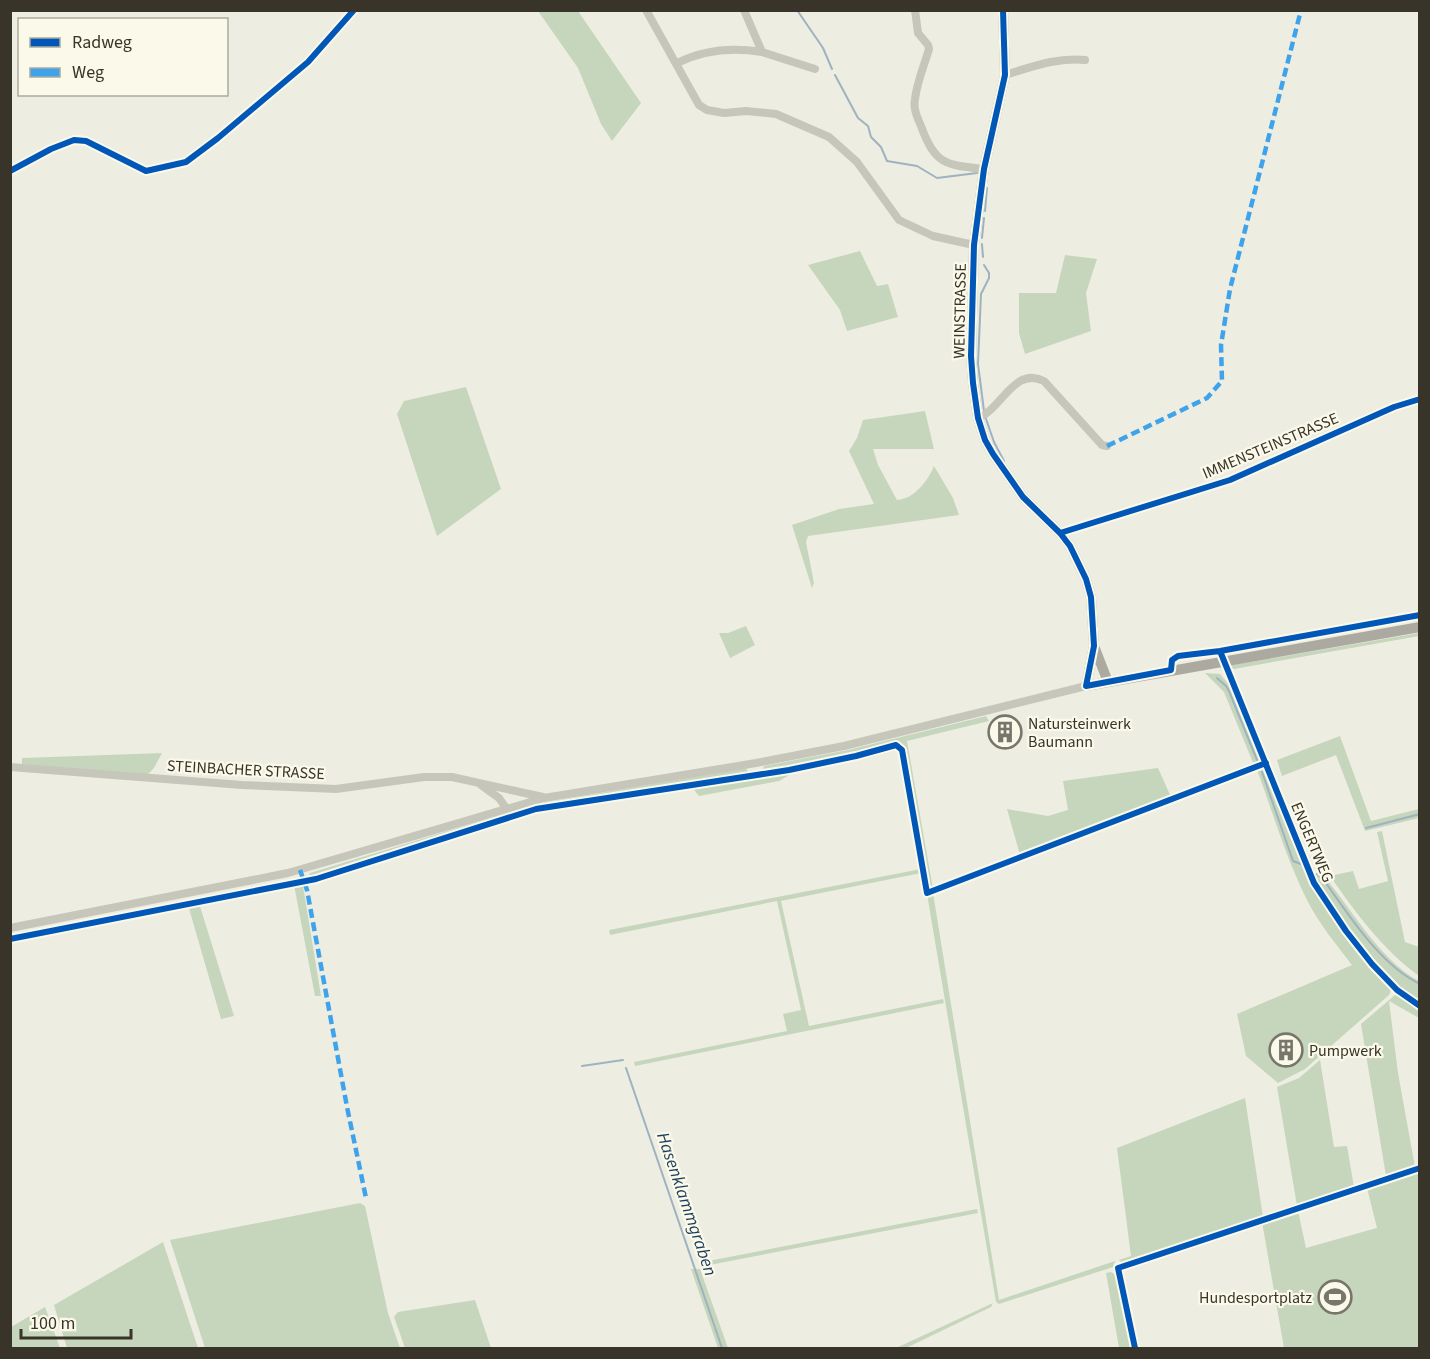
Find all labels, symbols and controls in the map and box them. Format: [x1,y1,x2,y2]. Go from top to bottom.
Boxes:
legend [18,18,228,96]
text: Radweg [72,30,132,55]
text: Weg [72,60,104,85]
street label: WEINSTRASSE [948,263,972,359]
street label: IMMENSTEINSTRASSE [1199,407,1342,485]
place label: Natursteinwerk Baumann [1028,713,1131,753]
building icon: Natursteinwerk Baumann [987,714,1023,750]
street label: STEINBACHER STRASSE [167,755,325,785]
street label: ENGERTWEG [1285,799,1339,886]
building icon: Pumpwerk [1268,1032,1304,1068]
place label: Pumpwerk [1309,1040,1382,1062]
water label: Hasenklammgraben [650,1129,723,1279]
sports icon: Hundesportplatz [1317,1279,1353,1315]
place label: Hundesportplatz [1199,1287,1312,1309]
scale bar [21,1302,130,1340]
text: 100 m [30,1311,75,1336]

